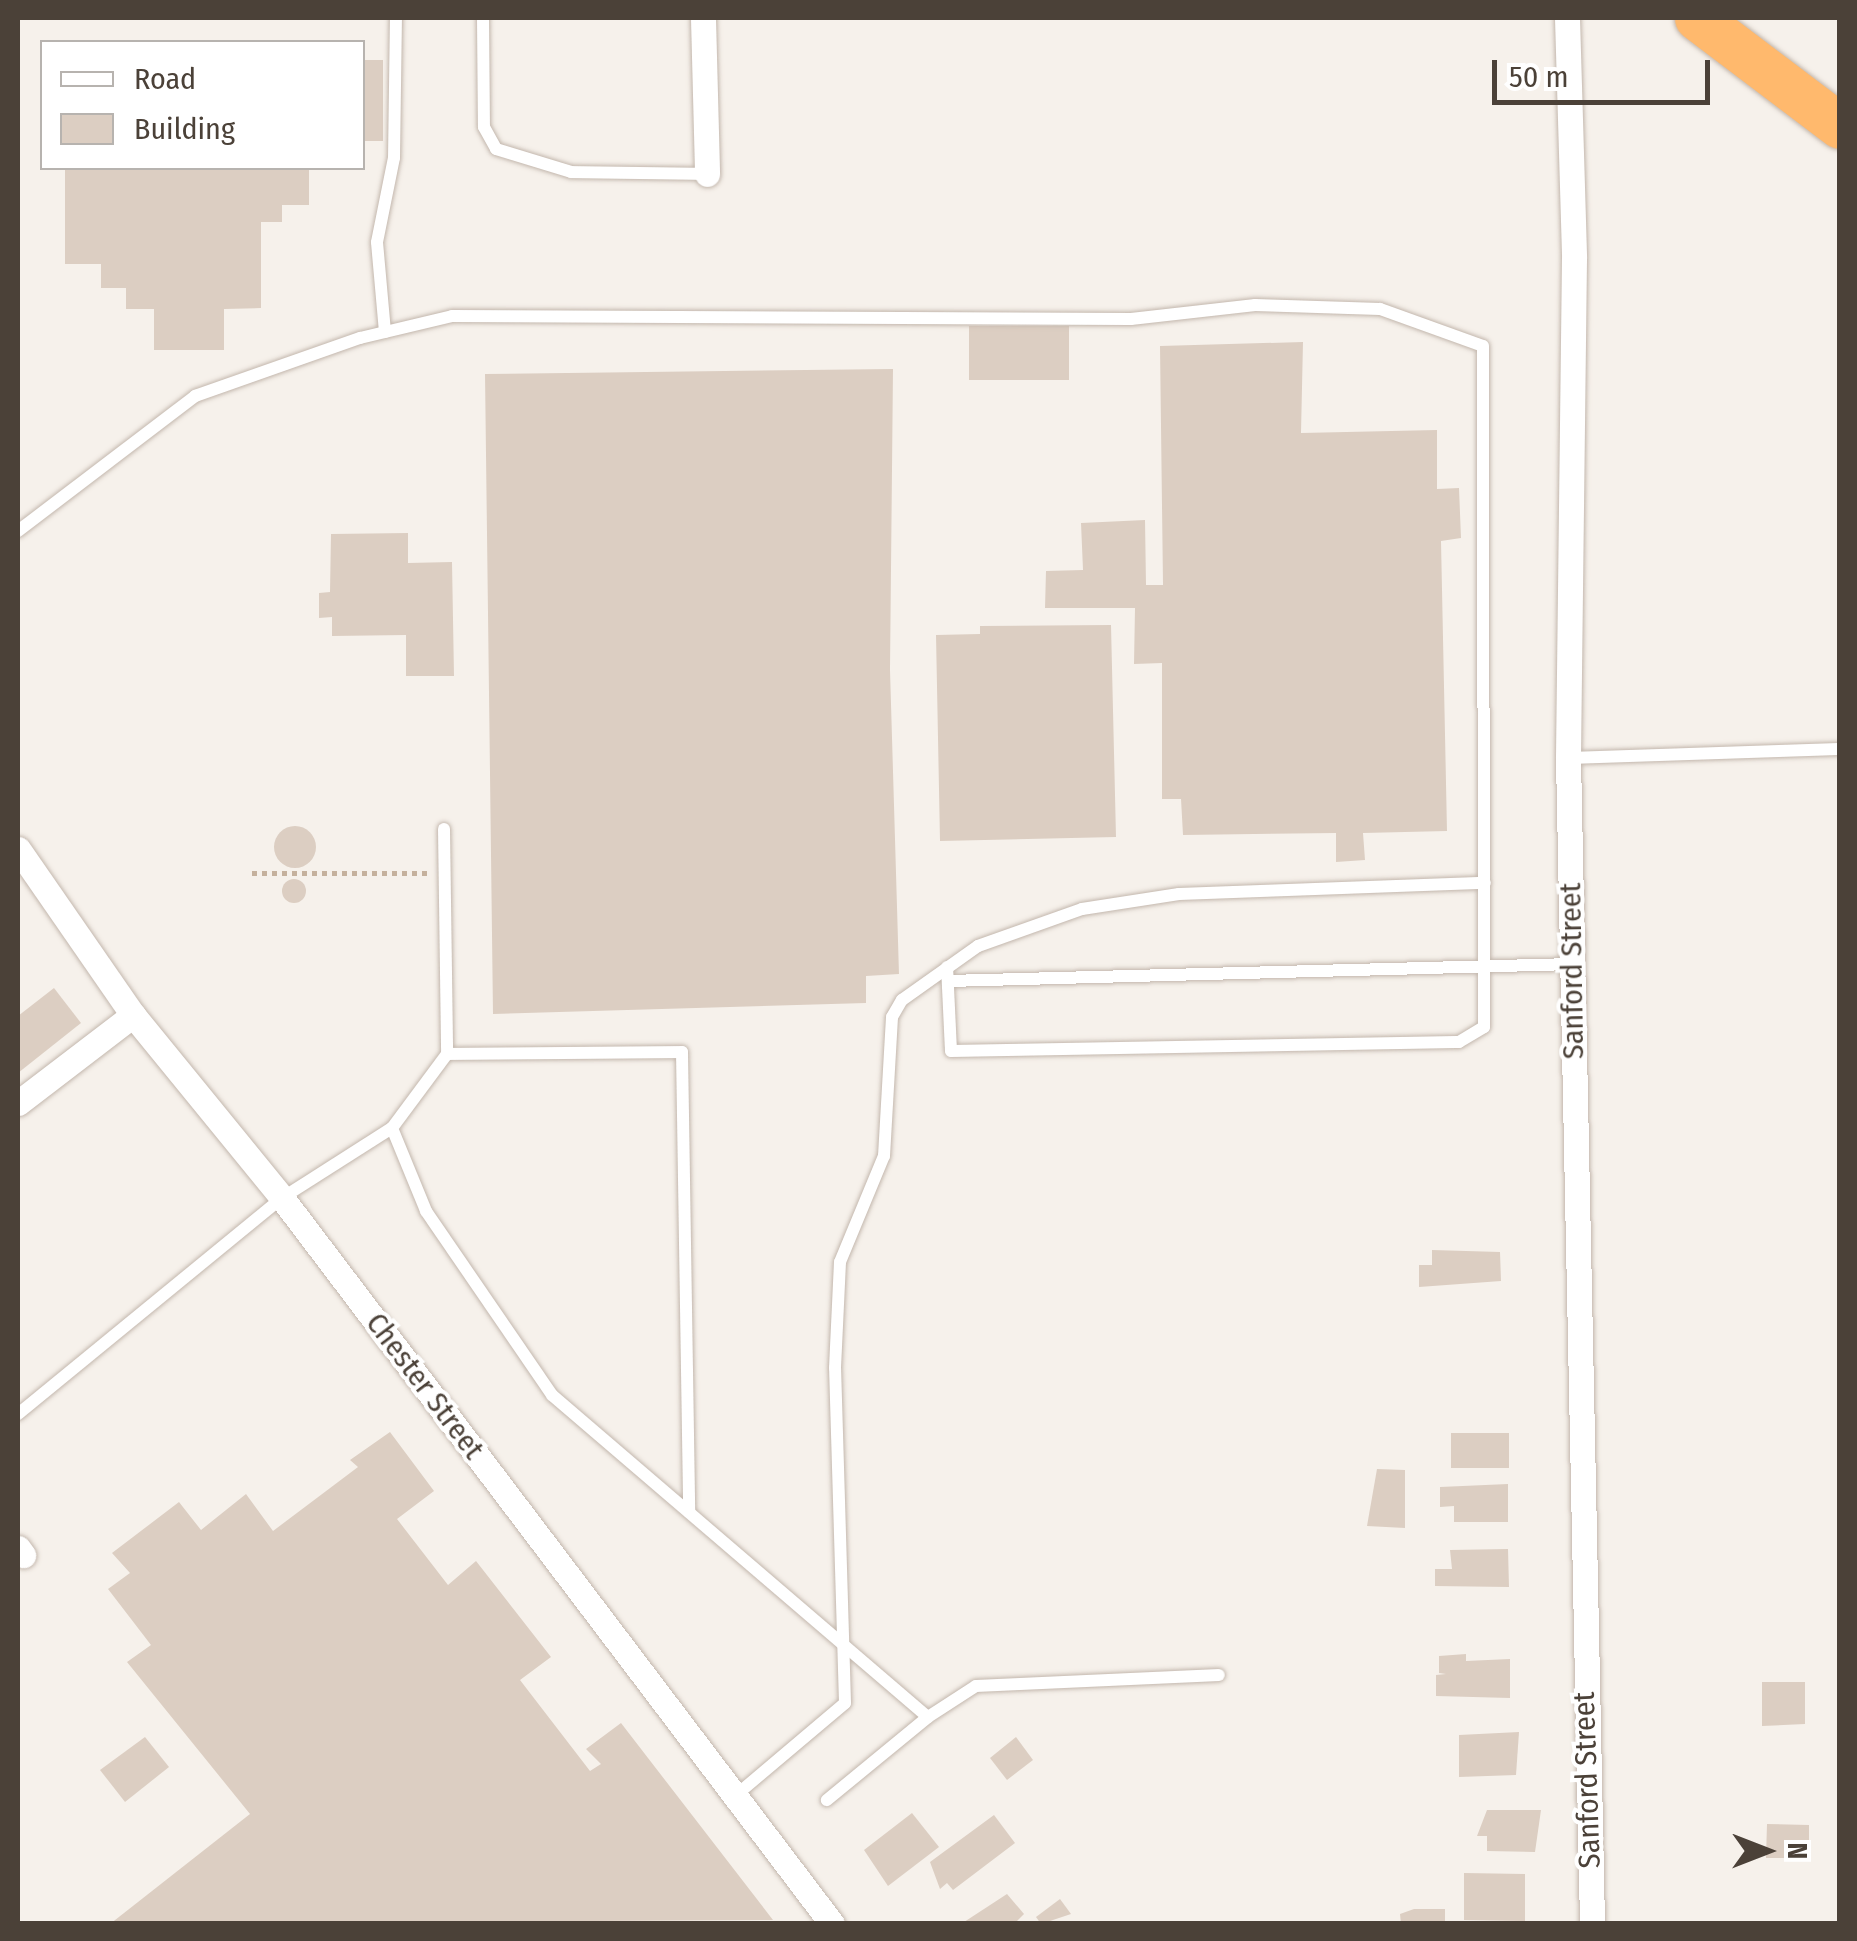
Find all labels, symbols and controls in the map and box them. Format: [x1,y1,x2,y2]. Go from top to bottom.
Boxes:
legend [40,40,365,170]
scale bar [1497,40,1714,102]
text: 50 m [1509,59,1569,95]
text: Road [134,61,196,97]
text: Building [134,111,235,147]
street label: Sanford Street [1552,882,1592,1060]
street label: Chester Street [358,1306,492,1466]
street label: Sanford Street [1566,1691,1608,1869]
north arrow [1717,1801,1817,1901]
text: N [1781,1843,1814,1859]

